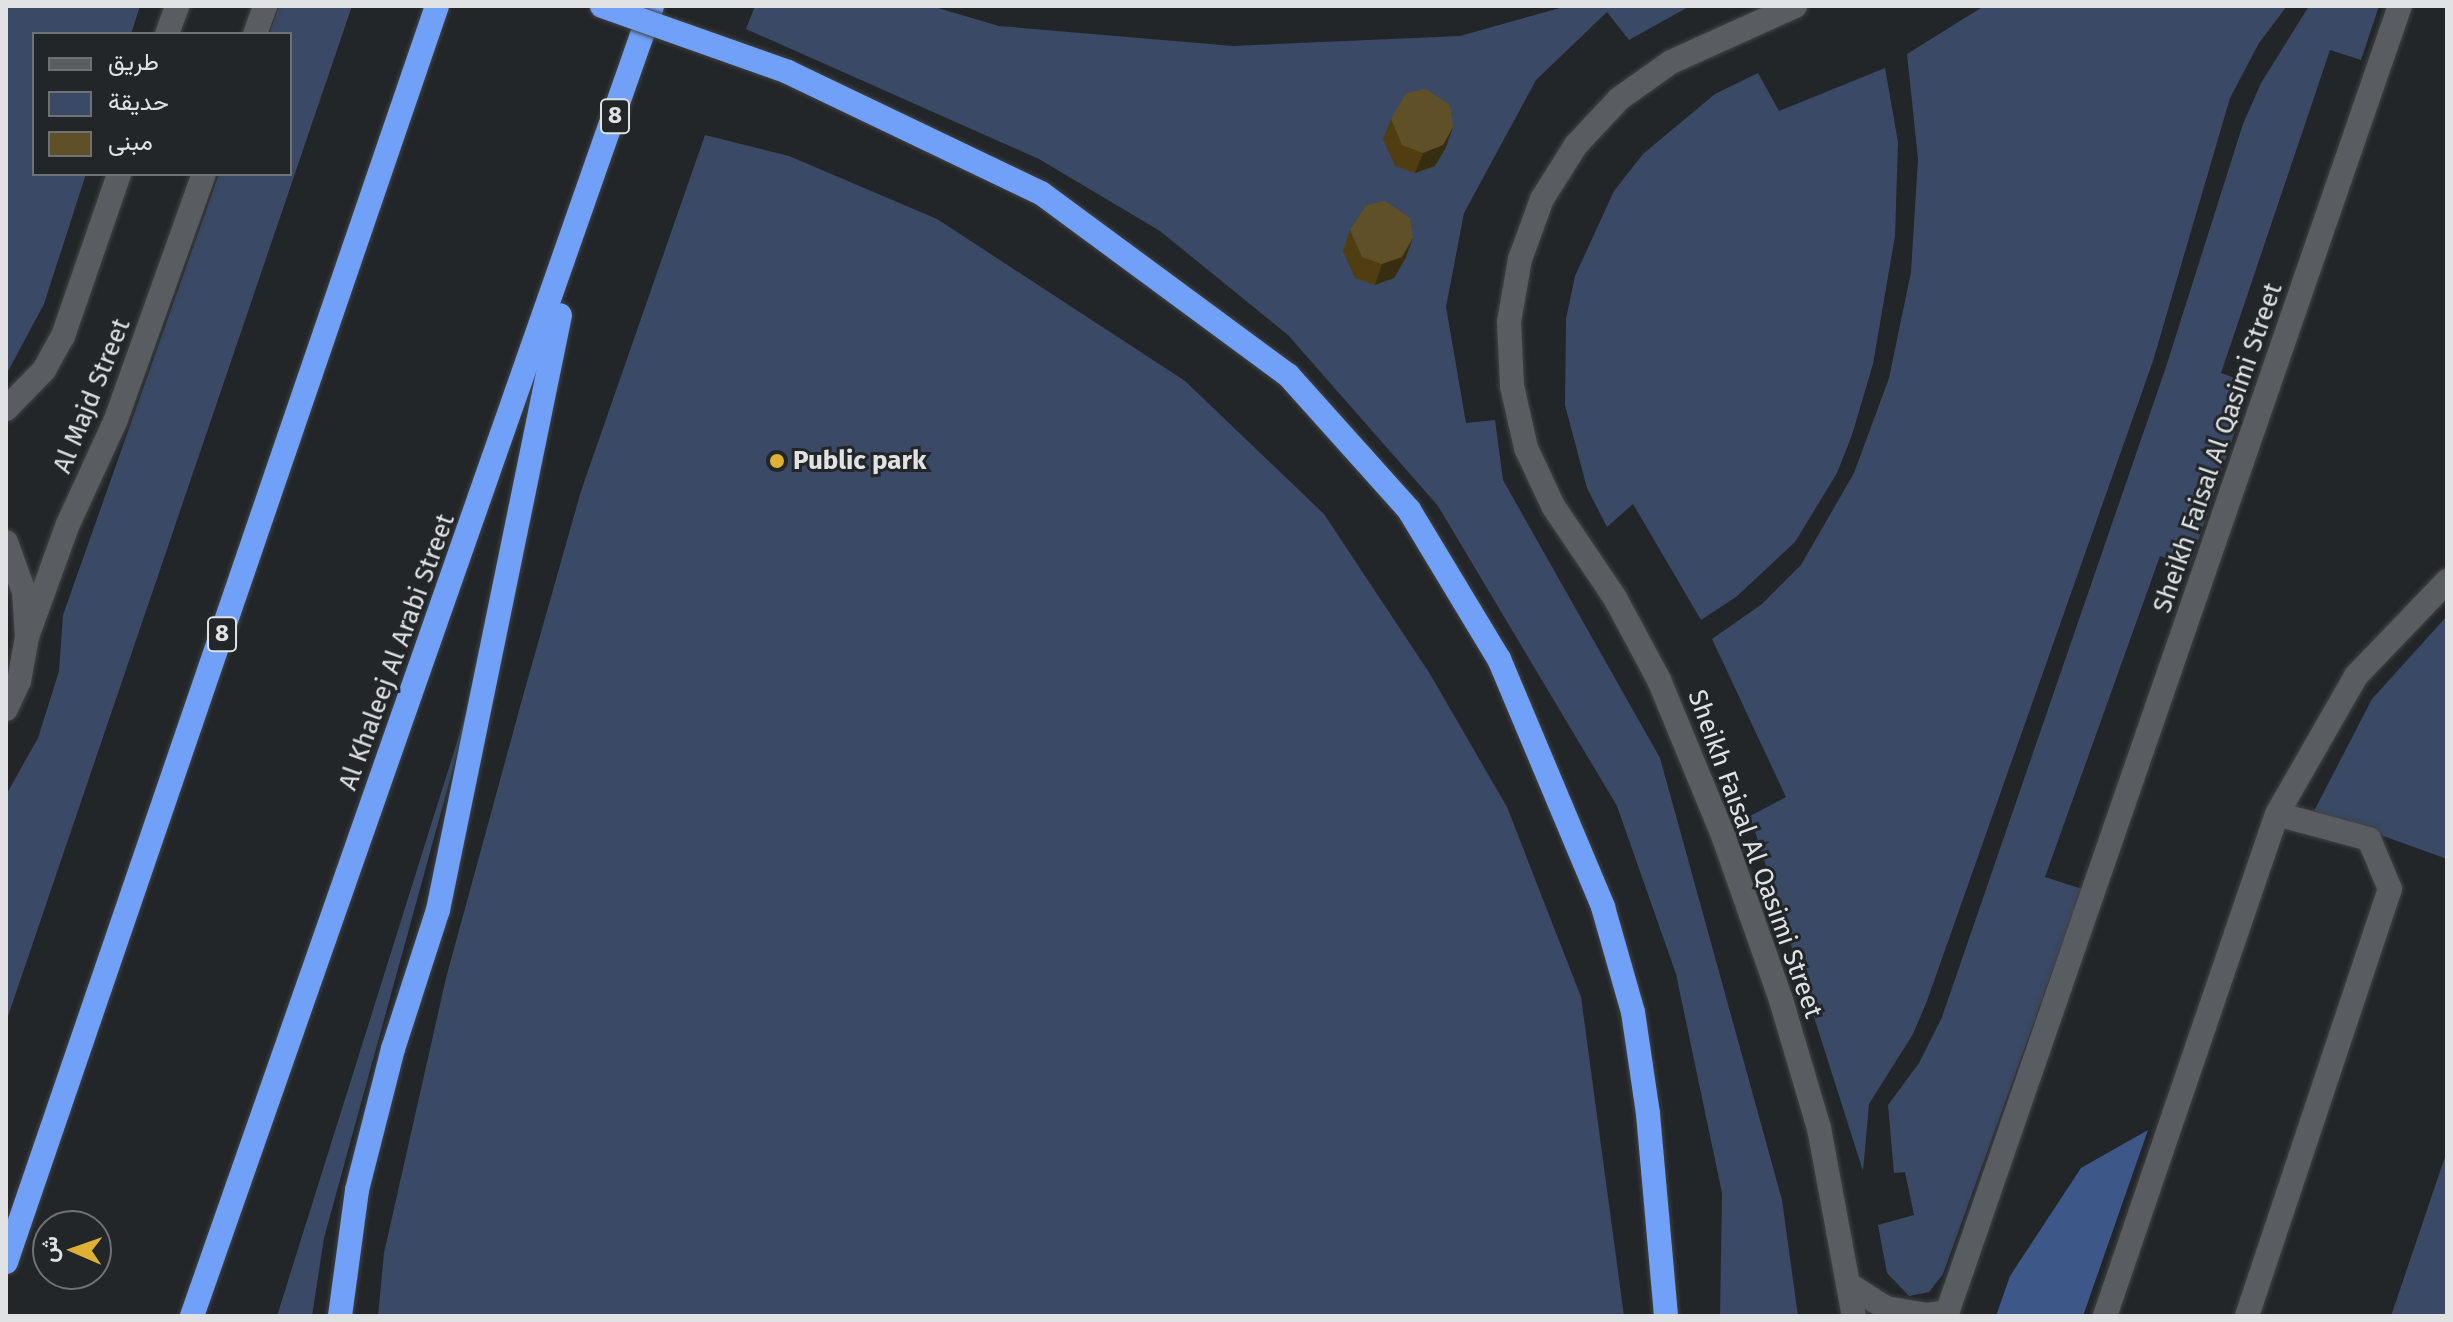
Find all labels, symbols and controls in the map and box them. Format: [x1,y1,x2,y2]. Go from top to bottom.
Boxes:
legend [32,32,292,176]
text: طريق [108,48,159,76]
text: حديقة [108,88,169,116]
road number: 8 [599,96,631,136]
text: مبنى [108,128,153,156]
street label: Sheikh Faisal Al Qasimi Street [2147,279,2289,617]
street label: Al Majd Street [47,314,137,478]
place label: Public park [793,445,926,477]
marker: Public park [768,452,786,470]
street label: Al Khaleej Al Arabi Street [332,510,462,794]
road number: 8 [206,614,238,654]
street label: Sheikh Faisal Al Qasimi Street [1681,686,1829,1022]
north arrow [32,1210,112,1290]
text: ش [36,1236,63,1263]

